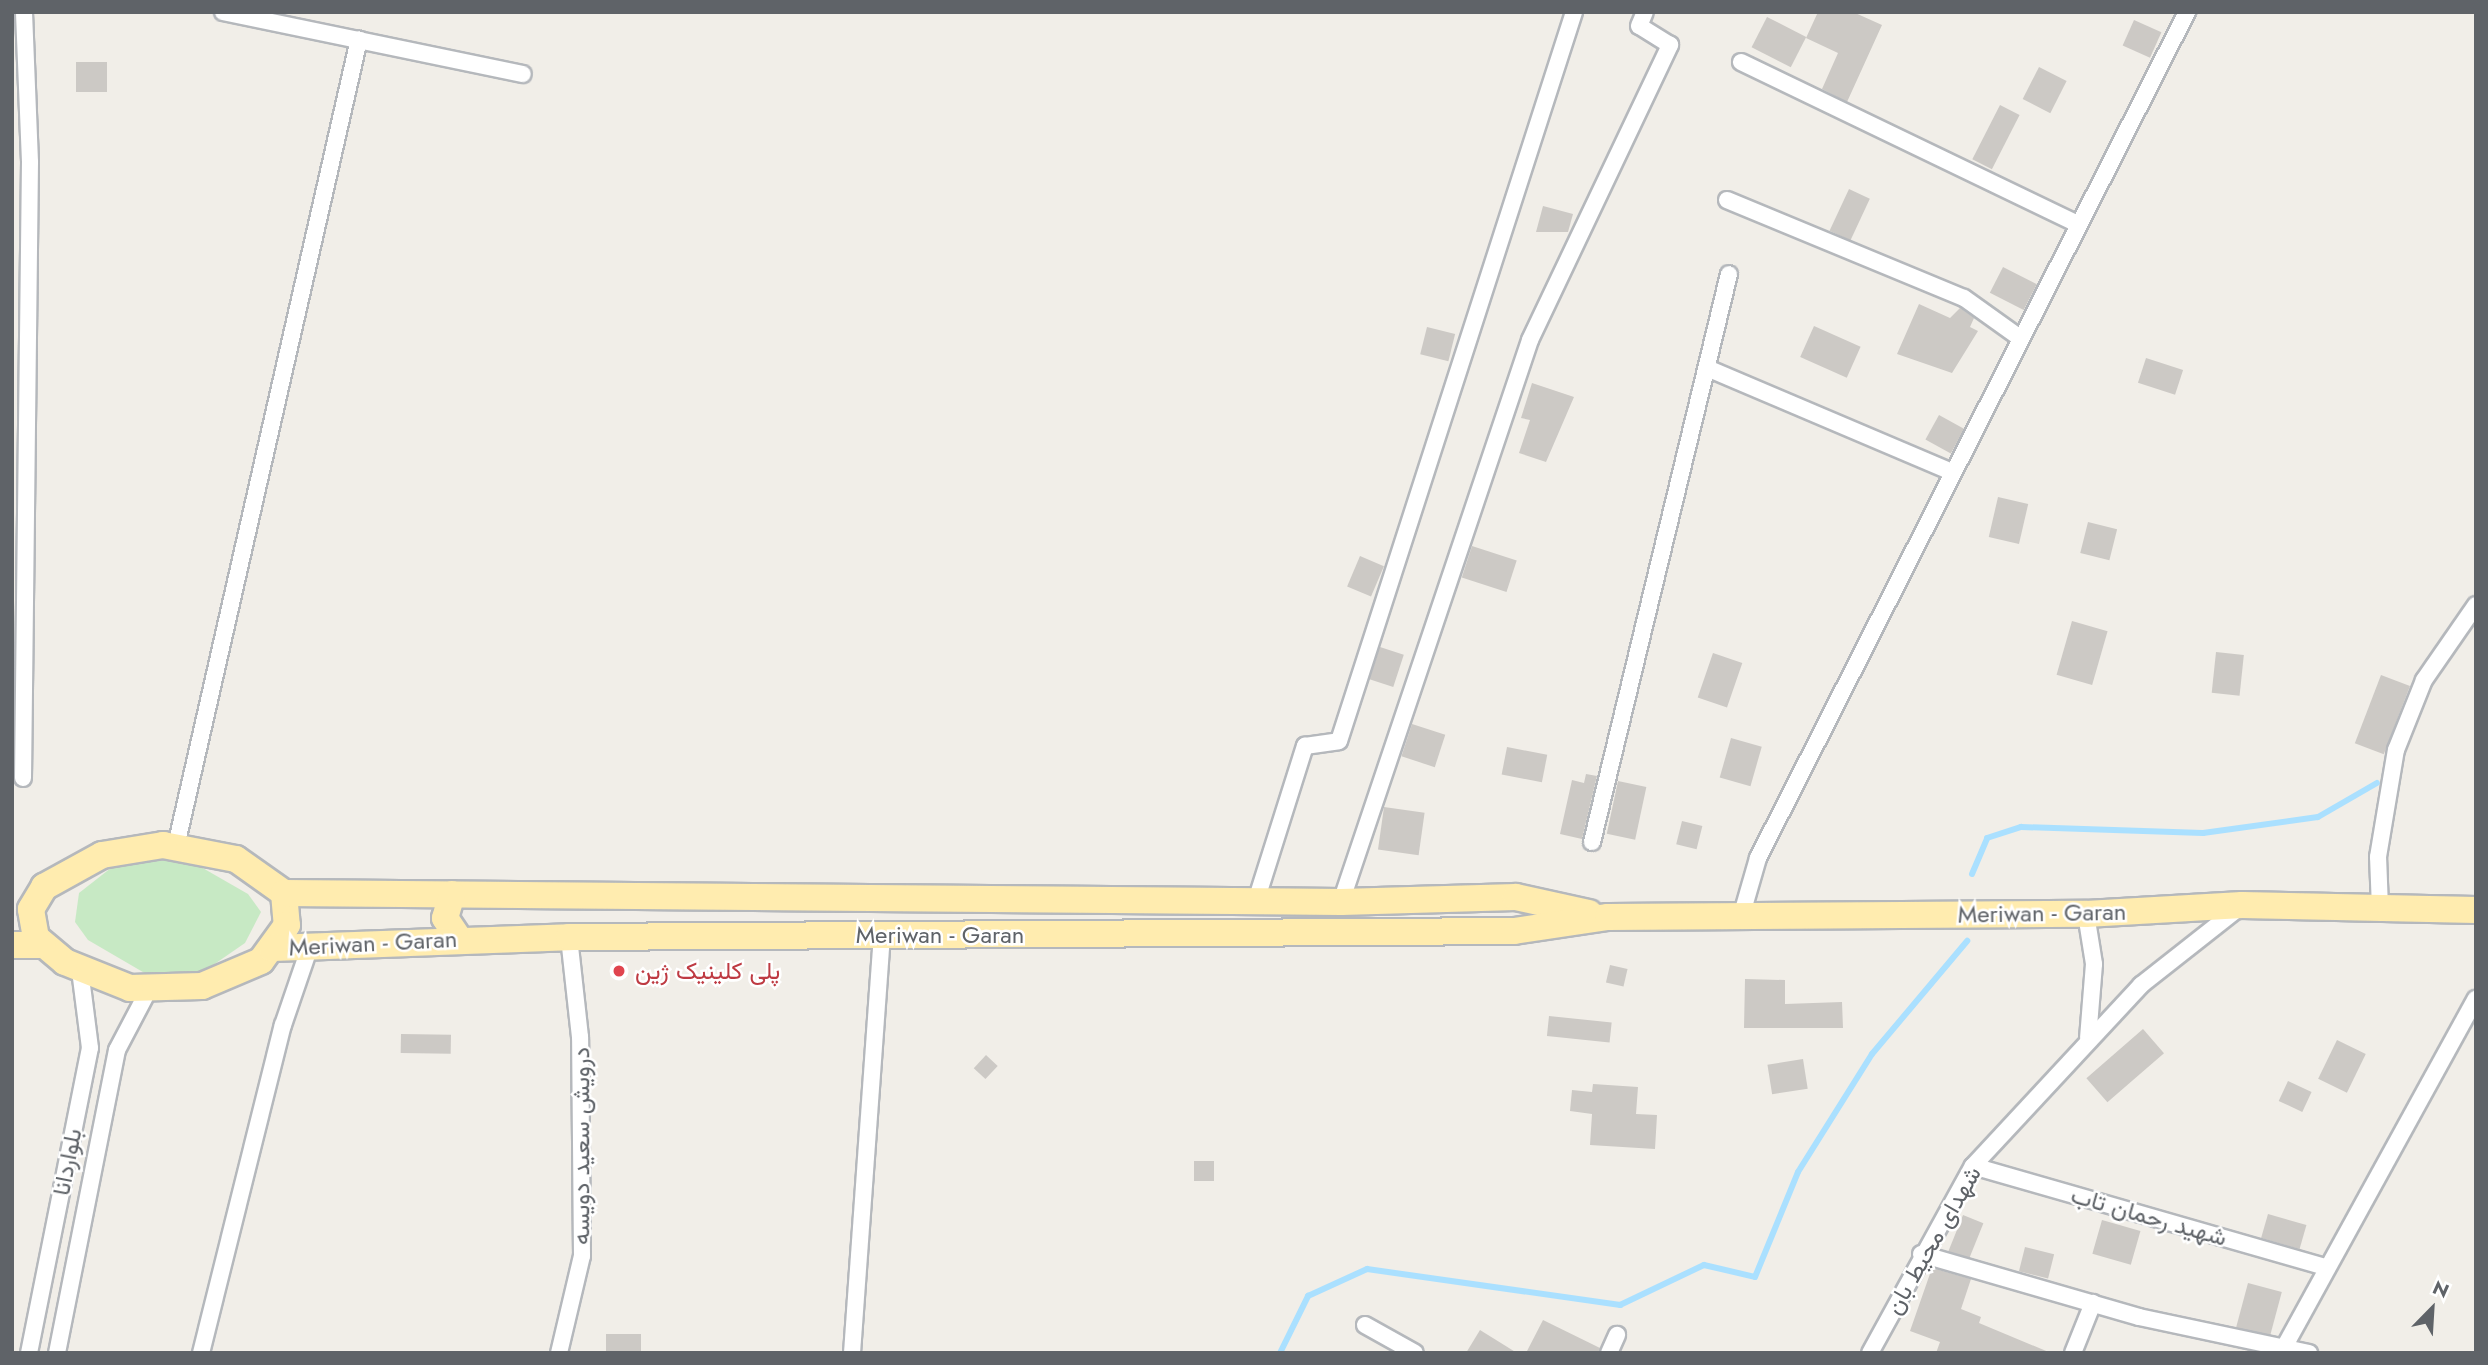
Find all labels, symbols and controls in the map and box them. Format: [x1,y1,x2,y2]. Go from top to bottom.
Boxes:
street label: Meriwan - Garan [1957,897,2127,929]
street label: Meriwan - Garan [856,921,1024,949]
street label: Meriwan - Garan [288,924,458,962]
place label: پلی کلینیک ژین [635,957,780,985]
marker: پلی کلینیک ژین [609,961,629,981]
street label: درویش سعید دویسه [567,1047,595,1245]
street label: بلواردانا [46,1126,88,1198]
street label: شهدای محیط بان [1879,1161,1987,1319]
street label: شهید رحمان تاب [2068,1180,2230,1252]
north arrow [2397,1274,2467,1344]
text: N [2428,1274,2453,1305]

